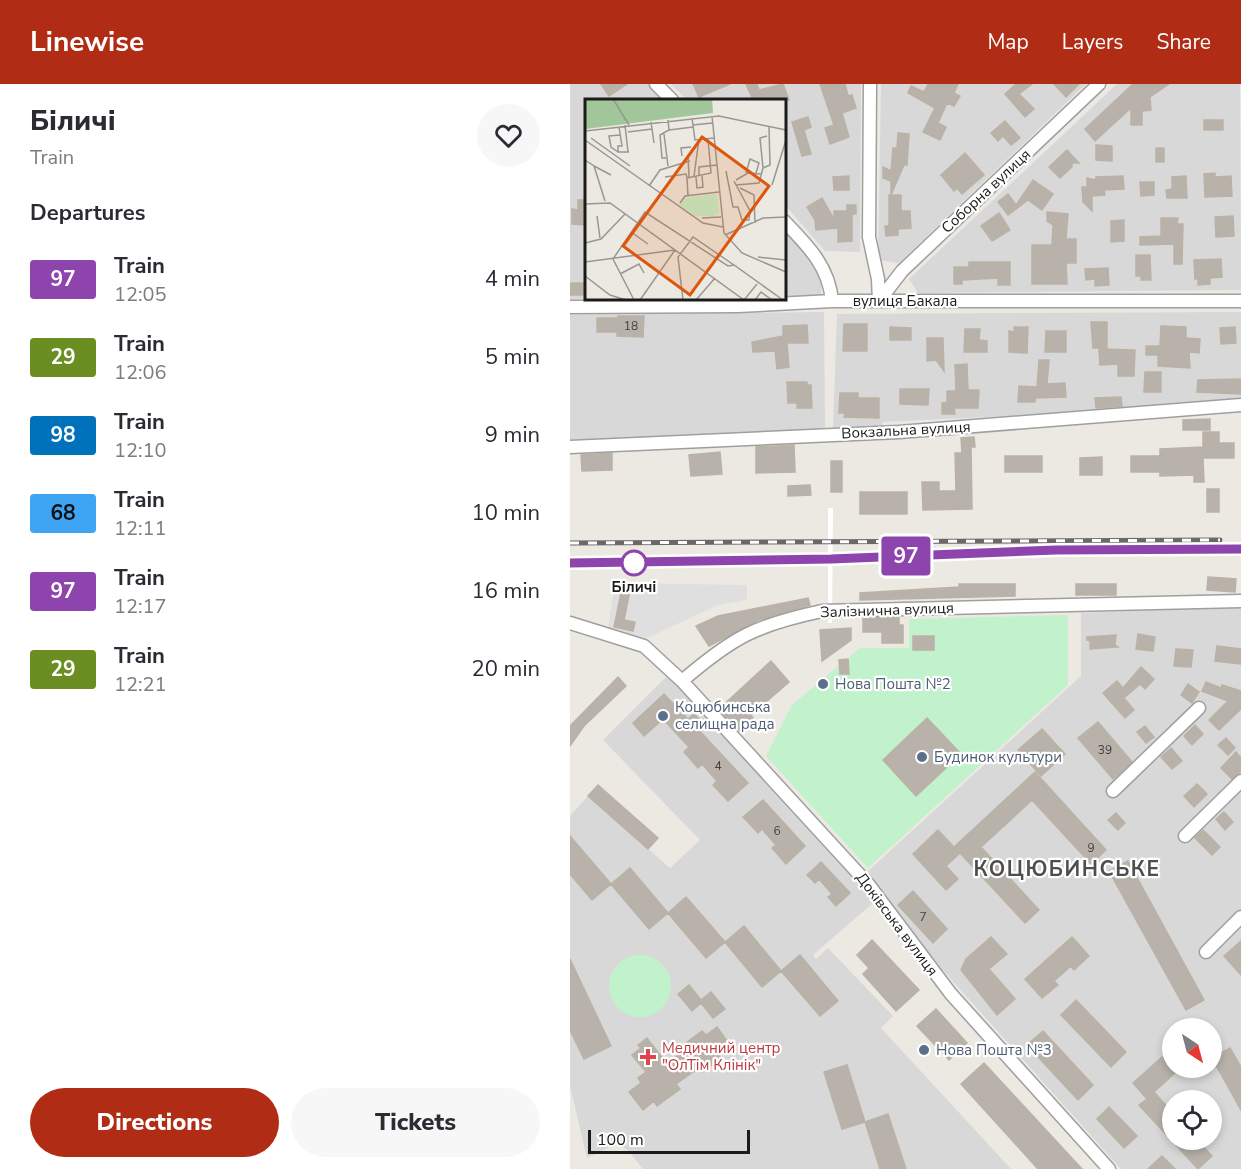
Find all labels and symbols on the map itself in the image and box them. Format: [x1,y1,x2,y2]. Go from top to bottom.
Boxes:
inset map [585,99,786,300]
street label: Соборна вулиця [937,144,1035,238]
street label: вулиця Бакала [853,291,957,311]
house number: 18 [624,318,638,334]
street label: Вокзальна вулиця [841,417,971,443]
line badge: 97 [879,536,933,576]
marker: Біличі [621,550,647,576]
place label: Біличі [612,577,656,597]
street label: Залізнична вулиця [820,598,954,622]
place label: Нова Пошта №2 [835,674,951,694]
marker: Нова Пошта №2 [816,677,830,691]
place label: Коцюбинська селищна рада [675,697,775,734]
marker: Коцюбинська селищна рада [656,709,670,723]
house number: 39 [1098,742,1112,758]
place label: Будинок культури [934,747,1062,767]
marker: Будинок культури [915,750,929,764]
house number: 4 [714,758,722,774]
house number: 6 [773,823,781,839]
house number: 9 [1087,840,1095,856]
district label: КОЦЮБИНСЬКЕ [973,855,1161,883]
street label: Доківська вулиця [851,868,943,980]
house number: 7 [919,909,927,925]
north arrow [1162,1018,1222,1078]
place label: Медичний центр "ОлТім Клінік" [662,1038,781,1075]
place label: Нова Пошта №3 [936,1040,1052,1060]
marker: Нова Пошта №3 [917,1043,931,1057]
marker: Медичний центр "ОлТім Клінік" [639,1048,657,1066]
scale bar [588,1127,750,1154]

